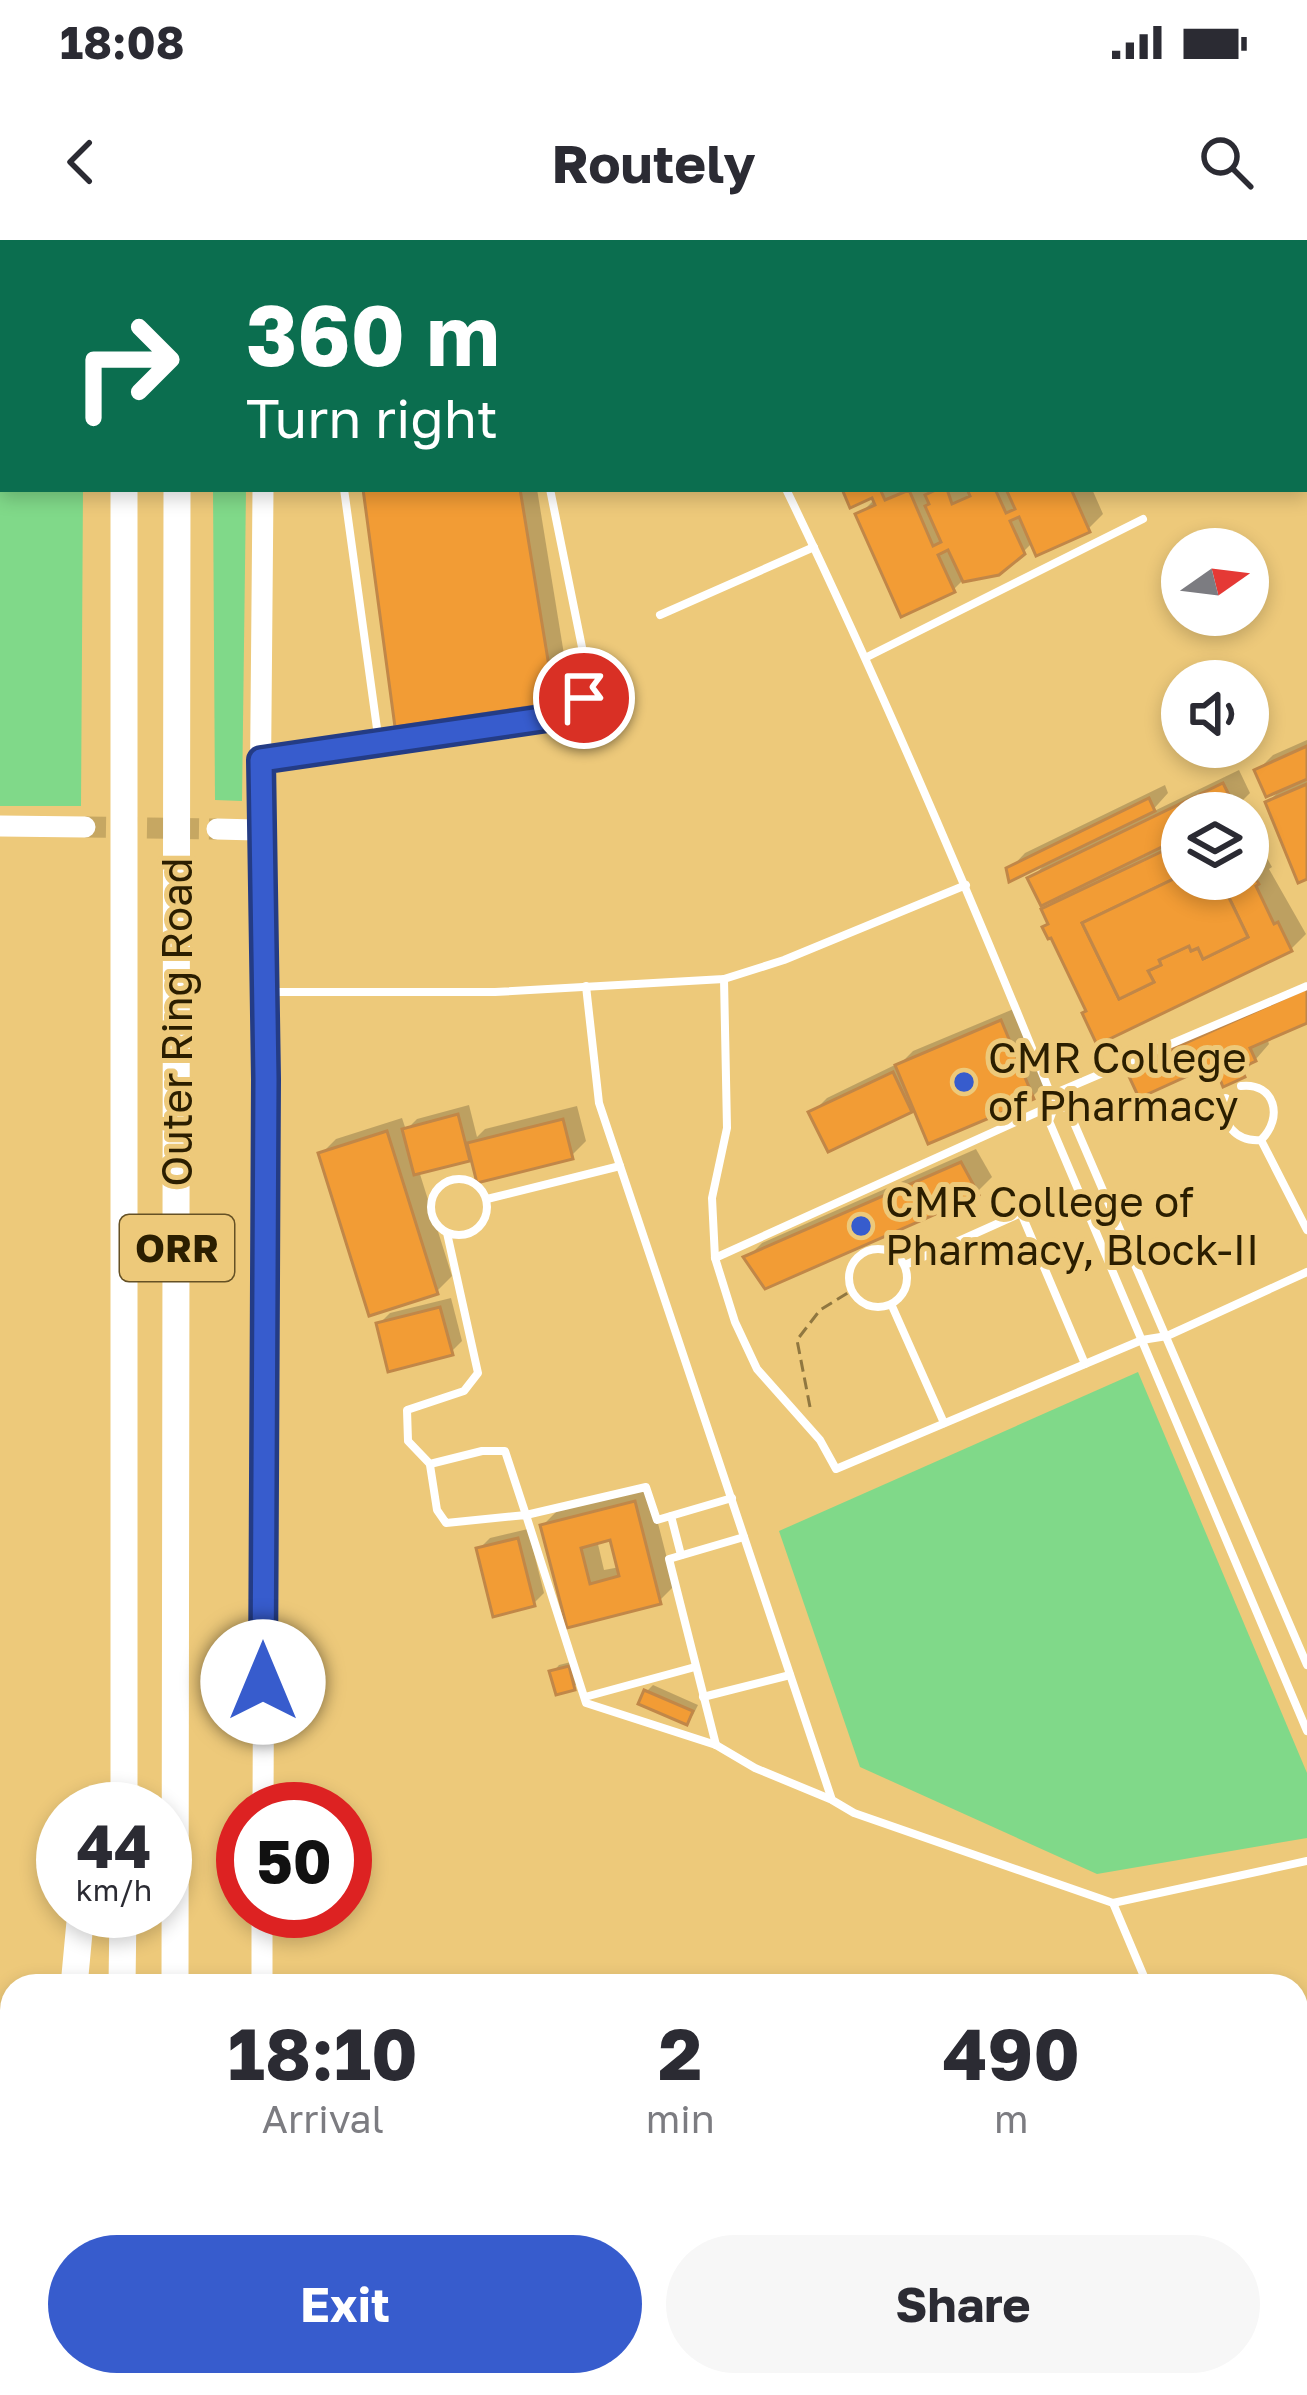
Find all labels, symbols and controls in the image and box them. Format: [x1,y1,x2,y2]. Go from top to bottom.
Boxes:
text: 18:08 [60,15,184,69]
icon: back [48,129,114,195]
icon: search [1193,129,1259,195]
text: Routely [551,130,756,195]
text: 360 m [246,284,500,384]
icon: right [48,288,204,444]
text: Turn right [246,385,498,450]
north arrow [1161,528,1269,636]
map controls [1161,528,1269,900]
pin [533,647,635,749]
button: sound [1161,660,1269,768]
icon: arrive [551,665,617,731]
button: layers [1161,792,1269,900]
street label: Outer Ring Road [151,857,201,1187]
place label: CMR College of Pharmacy [988,1032,1247,1130]
marker: CMR College of Pharmacy [951,1069,977,1095]
place label: CMR College of Pharmacy, Block-II [885,1176,1259,1274]
marker: CMR College of Pharmacy, Block-II [848,1213,874,1239]
road number: ORR [120,1215,234,1281]
position arrow [200,1619,326,1745]
speed limit sign: 50 [216,1782,372,1938]
text: 44 [76,1809,151,1881]
text: km/h [76,1872,152,1908]
text: 18:10 [228,2009,418,2096]
text: 2 [658,2009,702,2096]
text: 490 [943,2009,1080,2096]
text: Arrival [262,2095,384,2142]
text: min [646,2095,715,2142]
text: m [994,2095,1029,2142]
button: Exit [48,2235,642,2373]
button: Share [666,2235,1260,2373]

